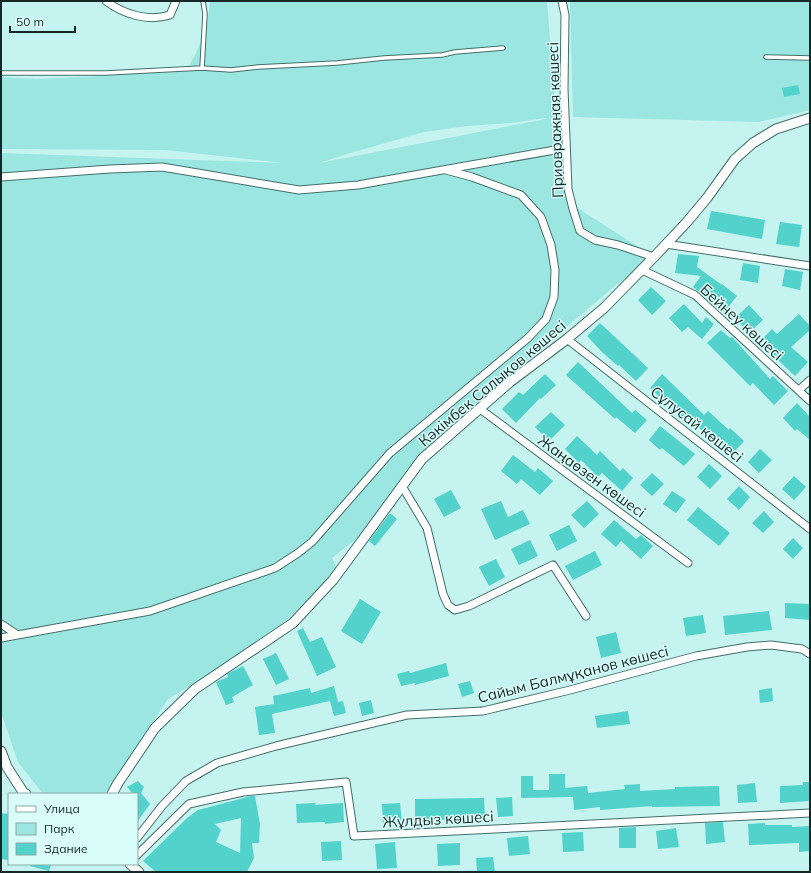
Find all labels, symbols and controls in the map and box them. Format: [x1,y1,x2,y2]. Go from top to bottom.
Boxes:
scale bar [10,8,75,34]
text: 50 m [16,14,44,29]
street label: Приовражная көшесі [543,42,567,198]
street label: Бейнеу көшесі [697,280,787,364]
street label: Кәкімбек Салықов көшесі [414,316,570,450]
street label: Сұлусай көшесі [647,382,747,466]
street label: Жаңаөзен көшесі [534,431,650,521]
street label: Сайым Балмұқанов көшесі [476,641,670,707]
legend [8,793,138,865]
text: Улица [43,801,80,816]
street label: Жұлдыз көшесі [382,807,494,831]
text: Парк [44,821,75,836]
text: Здание [44,841,88,856]

